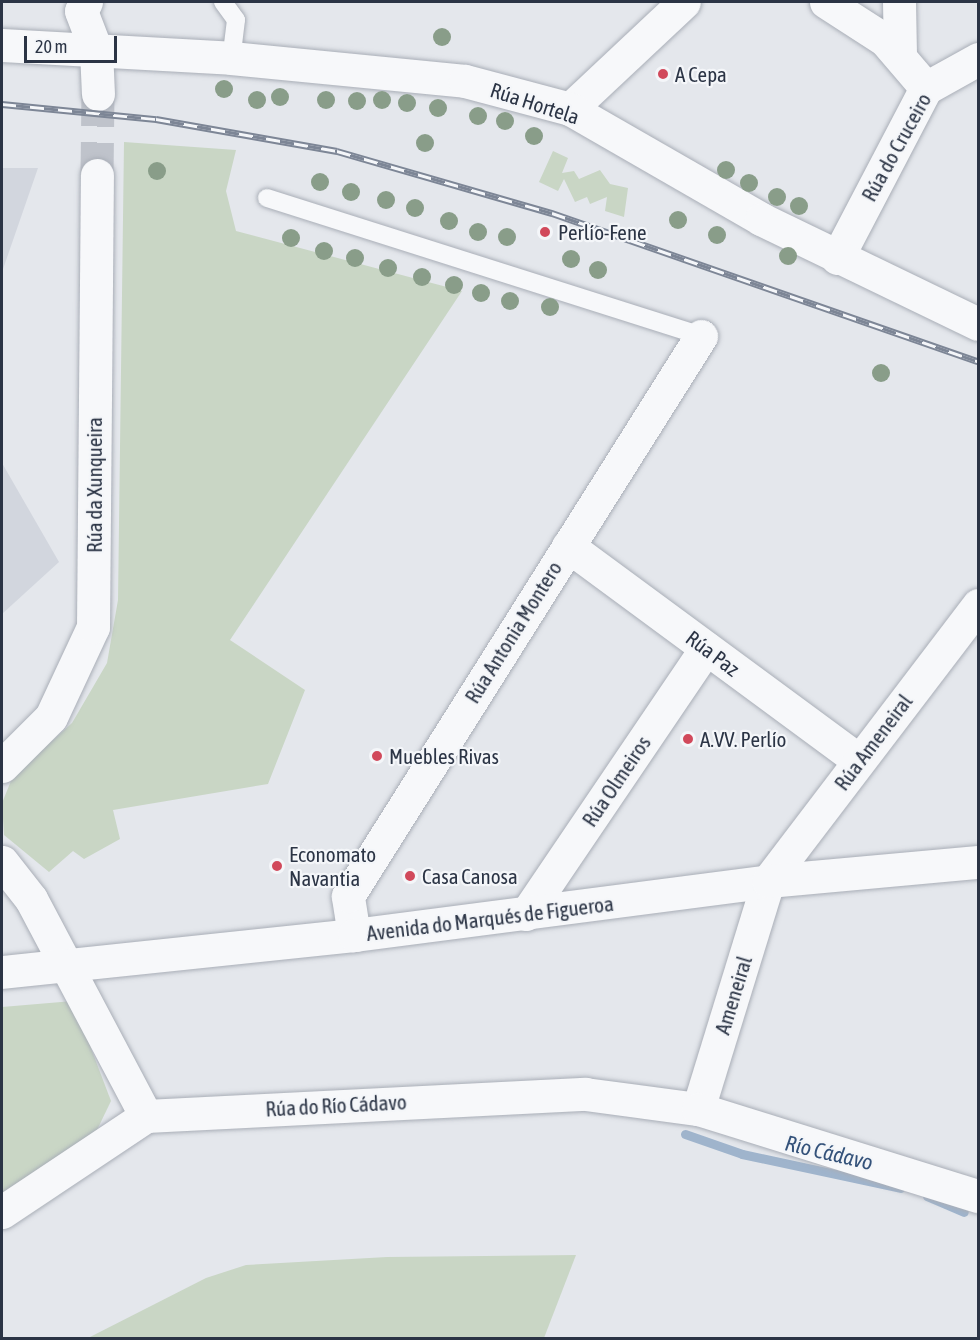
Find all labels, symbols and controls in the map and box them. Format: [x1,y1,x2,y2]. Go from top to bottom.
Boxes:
scale bar [27,24,120,62]
text: 20 m [35,36,67,57]
place label: A Cepa [675,61,727,87]
marker: A Cepa [656,67,670,81]
street label: Rúa Hortela [487,77,583,129]
street label: Rúa do Cruceiro [856,88,936,206]
place label: Perlío-Fene [558,219,647,245]
marker: Perlío-Fene [536,223,554,241]
street label: Rúa da Xunqueira [81,417,107,553]
street label: Rúa Antonia Montero [459,556,567,708]
street label: Rúa Paz [681,625,745,681]
street label: Rúa Ameneiral [829,689,917,795]
place label: A.VV. Perlío [700,726,786,752]
street label: Rúa Olmeiros [576,731,656,831]
marker: A.VV. Perlío [681,732,695,746]
place label: Muebles Rivas [389,743,499,769]
marker: Muebles Rivas [370,749,384,763]
place label: Economato Navantia [289,841,376,891]
marker: Economato Navantia [270,859,284,873]
place label: Casa Canosa [422,863,518,889]
marker: Casa Canosa [403,869,417,883]
street label: Avenida do Marqués de Figueroa [365,890,615,946]
street label: Ameneiral [709,953,757,1037]
street label: Rúa do Río Cádavo [265,1089,407,1121]
water label: Río Cádavo [782,1130,876,1176]

